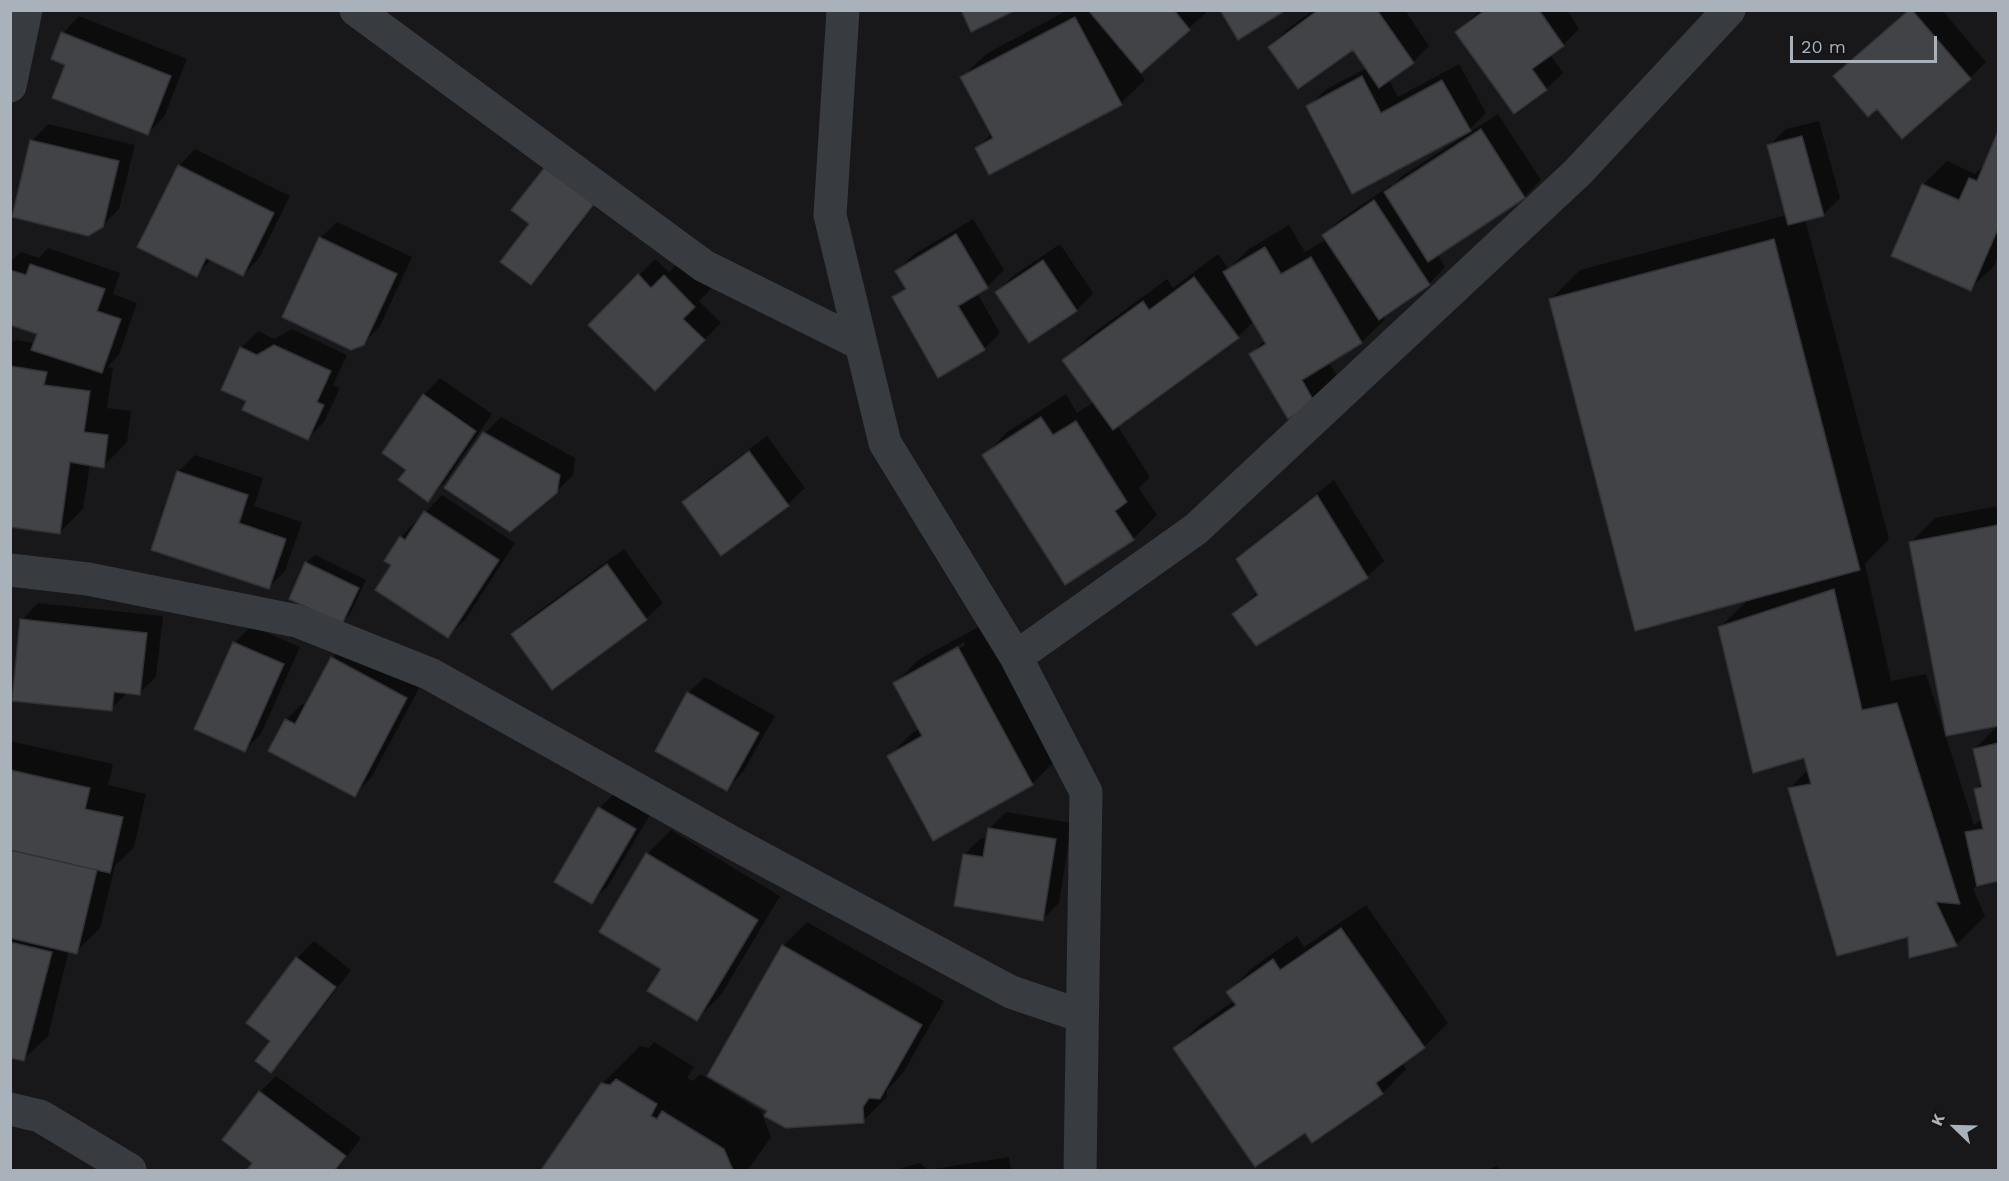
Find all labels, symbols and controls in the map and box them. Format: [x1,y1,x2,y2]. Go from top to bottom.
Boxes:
scale bar [1793,24,1940,62]
text: 20 m [1801,36,1846,57]
north arrow [1925,1097,1985,1157]
text: K [1927,1111,1949,1129]

